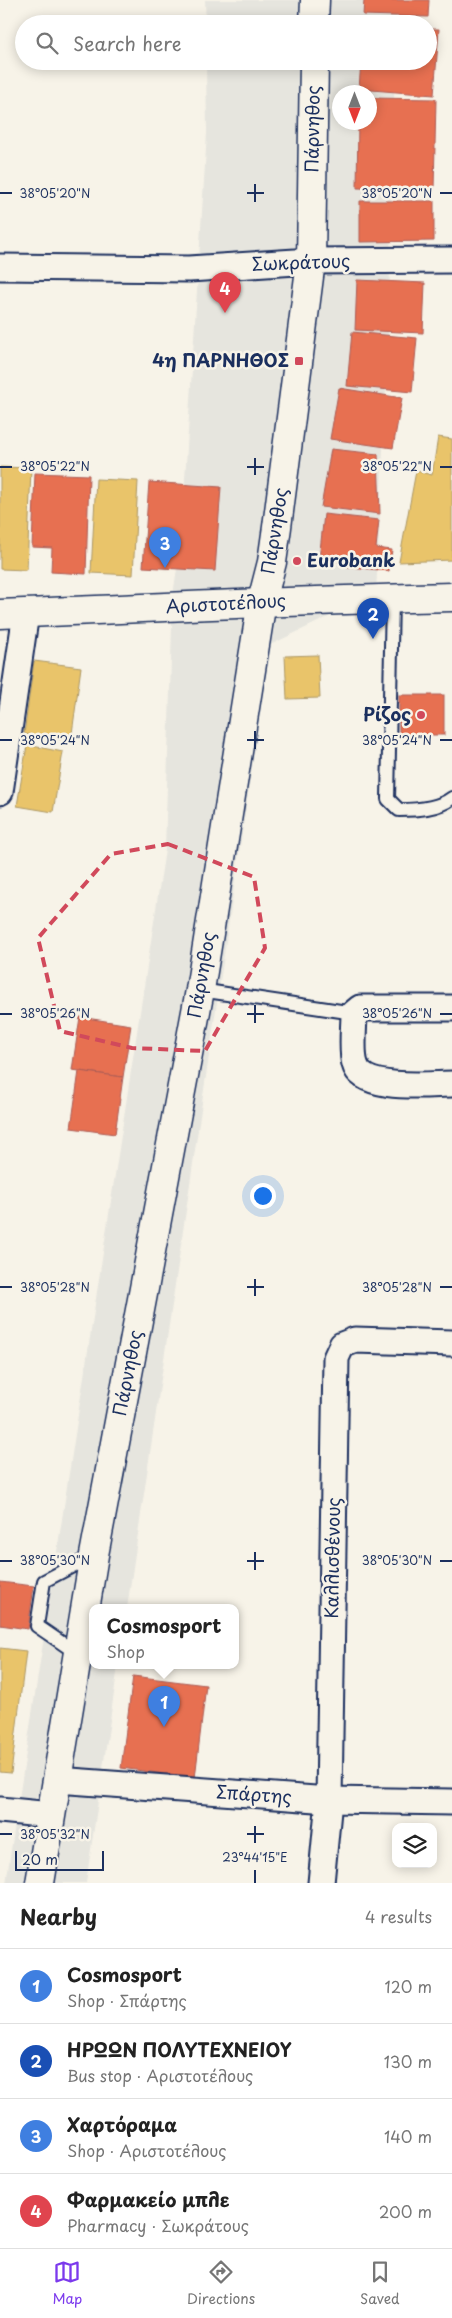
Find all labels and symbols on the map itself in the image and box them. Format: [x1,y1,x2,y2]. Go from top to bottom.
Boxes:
street label: Πάρνηθος [297,85,326,173]
north arrow [332,85,377,130]
text: 38°05'20"N [20,184,90,202]
text: 38°05'20"N [362,184,432,202]
street label: Σωκράτους [251,246,351,277]
pin: 4 [209,272,241,313]
place label: 4η ΠΑΡΝΗΘΟΣ [152,346,289,373]
marker: 4η ΠΑΡΝΗΘΟΣ [293,355,305,367]
text: 38°05'22"N [20,457,90,475]
text: 38°05'22"N [362,457,432,475]
street label: Πάρνηθος [253,486,294,576]
pin: 3 [149,527,181,568]
place label: Eurobank [307,546,395,573]
marker: Eurobank [291,555,303,567]
street label: Αριστοτέλους [165,586,287,619]
pin: 2 [357,598,389,639]
place label: Ρίζος [363,700,411,727]
marker: Ρίζος [415,709,427,721]
text: 38°05'24"N [20,731,90,749]
text: 38°05'24"N [362,731,432,749]
street label: Πάρνηθος [180,930,221,1020]
text: 38°05'26"N [20,1004,90,1022]
text: 38°05'26"N [362,1004,432,1022]
your location [250,1183,276,1209]
text: 38°05'28"N [20,1278,90,1296]
text: 38°05'28"N [362,1278,432,1296]
street label: Πάρνηθος [105,1327,148,1418]
street label: Καλλισθένους [317,1497,346,1619]
text: 38°05'30"N [20,1551,90,1569]
text: 38°05'30"N [362,1551,432,1569]
pin: 1 [148,1686,180,1727]
street label: Σπάρτης [215,1777,293,1810]
text: 38°05'32"N [20,1825,90,1843]
scale bar [15,1848,104,1871]
text: 23°44'15"E [222,1848,288,1866]

